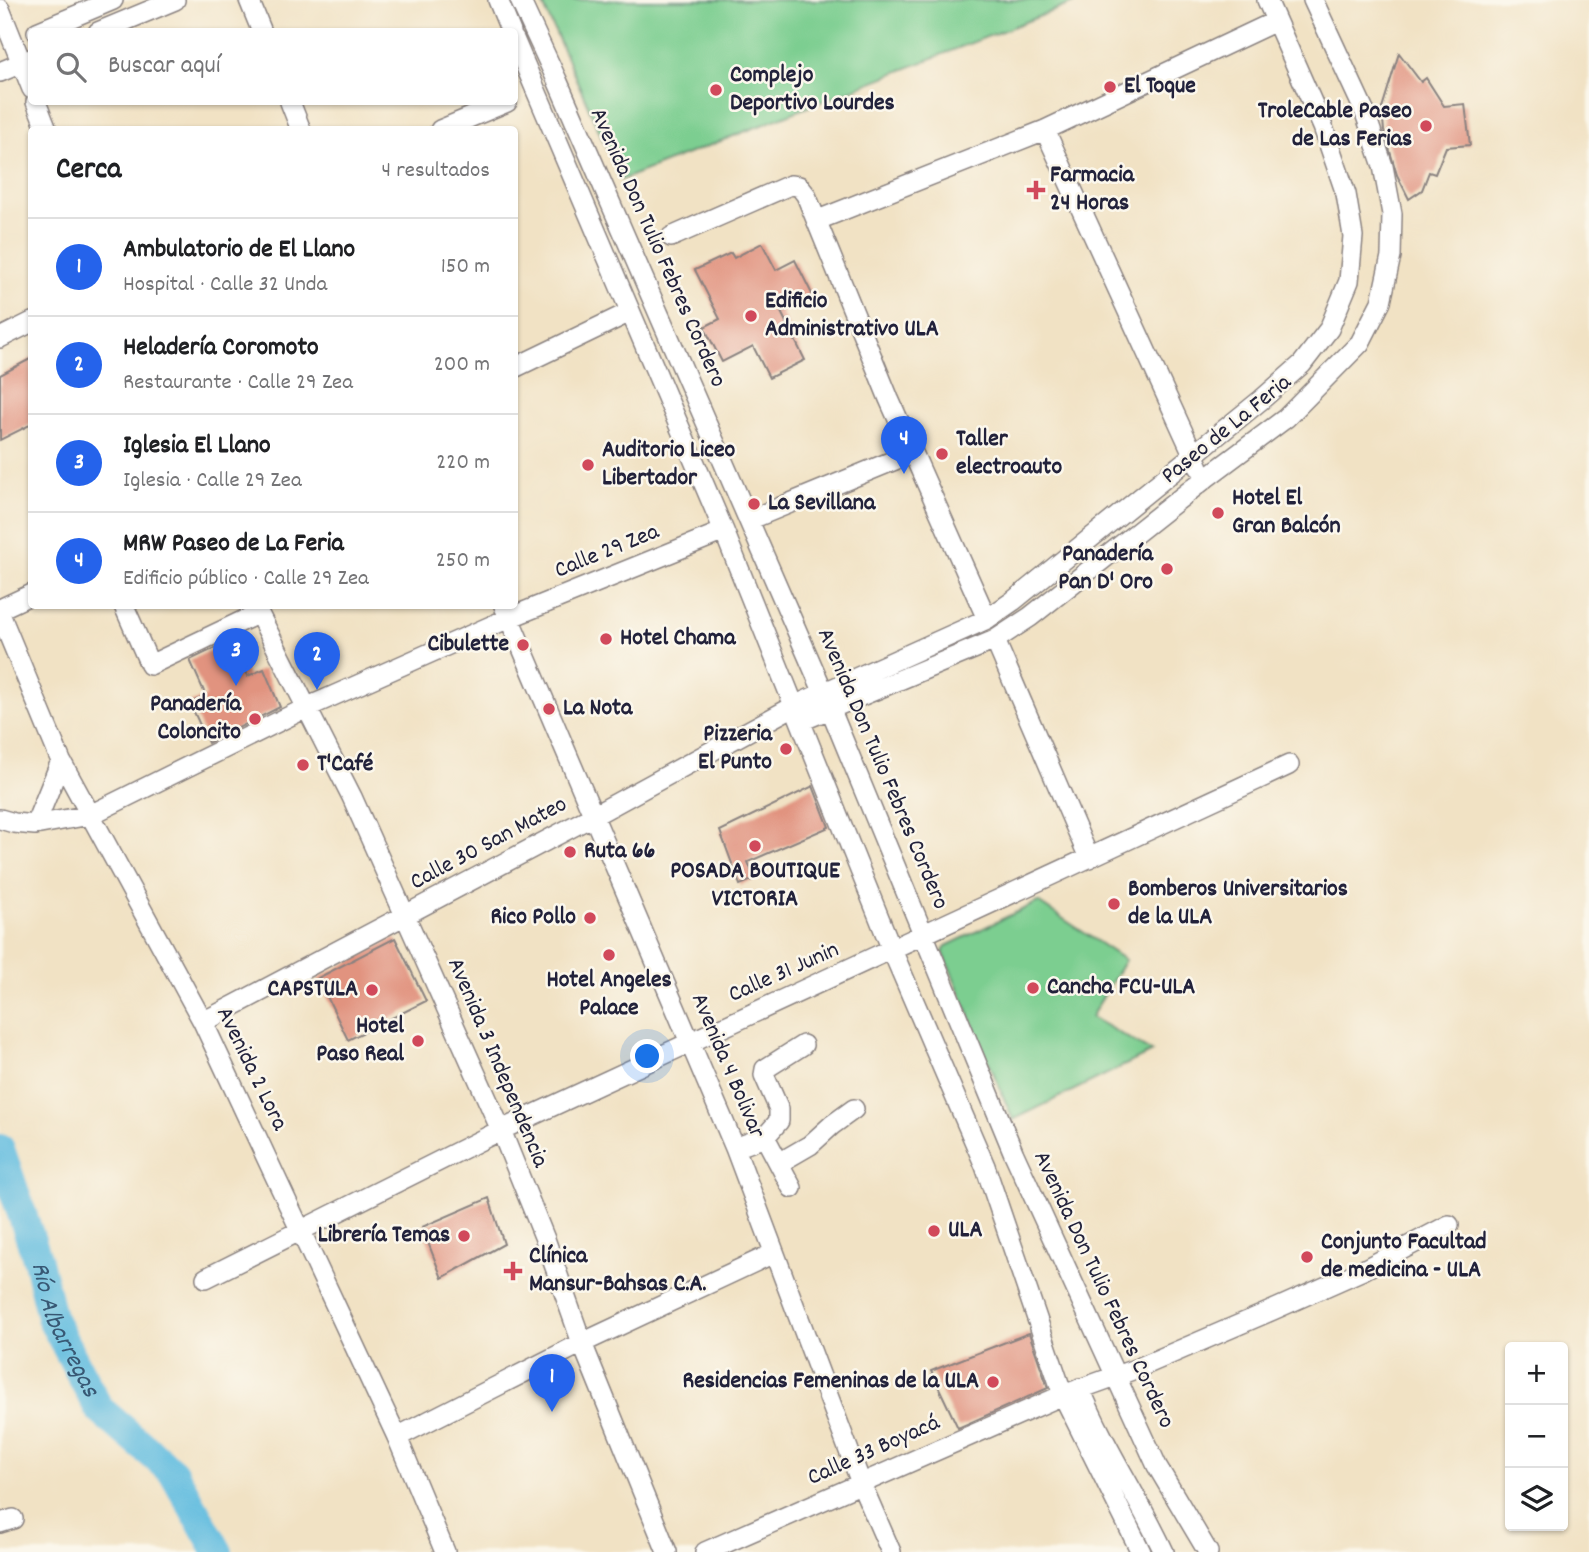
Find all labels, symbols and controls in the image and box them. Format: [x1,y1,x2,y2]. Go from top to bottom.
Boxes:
search box [28,28,518,105]
icon: search [52,48,90,86]
text: Buscar aquí [108,48,220,85]
place label: Complejo Deportivo Lourdes [730,59,895,121]
place label: El Toque [1124,70,1196,104]
marker: El Toque [1102,79,1118,95]
marker: Complejo Deportivo Lourdes [708,82,724,98]
place label: TroleCable Paseo de Las Ferias [1258,95,1412,157]
street label: Avenida Don Tulio Febres Cordero [580,103,734,393]
marker: TroleCable Paseo de Las Ferias [1418,118,1434,134]
text: Cerca [56,150,121,193]
text: 4 resultados [381,155,490,188]
place label: Farmacia 24 Horas [1050,159,1135,221]
marker: Farmacia 24 Horas [1028,182,1044,198]
text: Ambulatorio de El Llano [123,232,355,269]
text: 1 [76,251,82,284]
text: 150 m [441,251,490,284]
text: Hospital · Calle 32 Unda [123,269,327,302]
place label: Edificio Administrativo ULA [765,285,939,347]
marker: Edificio Administrativo ULA [743,308,759,324]
text: Heladería Coromoto [123,330,319,367]
text: 2 [74,349,84,382]
text: 200 m [434,349,490,382]
street label: Paseo de La Feria [1155,366,1300,493]
text: Restaurante · Calle 29 Zea [123,367,353,400]
pin: 4 [881,416,927,474]
place label: Taller electroauto [956,423,1062,485]
text: Iglesia El Llano [123,428,270,465]
place label: Auditorio Liceo Libertador [602,434,736,496]
marker: Taller electroauto [934,446,950,462]
text: 3 [74,447,84,480]
text: 220 m [436,447,490,480]
marker: Auditorio Liceo Libertador [580,457,596,473]
text: Iglesia · Calle 29 Zea [123,465,302,498]
place label: Hotel El Gran Balcón [1232,482,1341,544]
place label: La Sevillana [768,487,876,521]
marker: La Sevillana [746,496,762,512]
marker: Hotel El Gran Balcón [1210,505,1226,521]
street label: Calle 29 Zea [550,515,665,588]
text: MRW Paseo de La Feria [123,526,344,563]
place label: Panadería Pan D' Oro [1058,538,1154,600]
text: 4 [74,545,84,578]
text: 250 m [436,545,490,578]
marker: Panadería Pan D' Oro [1159,561,1175,577]
text: Edificio público · Calle 29 Zea [123,563,369,596]
place label: Hotel Chama [620,622,736,656]
street label: Avenida Don Tulio Febres Cordero [807,623,957,915]
pin: 3 [213,628,259,686]
place label: Cibulette [427,628,509,662]
marker: Hotel Chama [598,631,614,647]
pin: 2 [294,632,340,690]
marker: Cibulette [515,637,531,653]
place label: Panadería Coloncito [150,688,242,750]
place label: La Nota [563,692,633,726]
marker: La Nota [541,701,557,717]
marker: Panadería Coloncito [247,711,263,727]
place label: Pizzeria El Punto [698,718,773,780]
marker: Pizzeria El Punto [778,741,794,757]
place label: T'Café [317,748,373,782]
marker: T'Café [295,757,311,773]
street label: Calle 30 San Mateo [404,788,574,900]
place label: Ruta 66 [584,835,655,869]
marker: POSADA BOUTIQUE VICTORIA [747,838,763,854]
marker: Ruta 66 [562,844,578,860]
place label: POSADA BOUTIQUE VICTORIA [670,855,841,917]
place label: Bomberos Universitarios de la ULA [1128,873,1348,935]
marker: Bomberos Universitarios de la ULA [1106,896,1122,912]
place label: Rico Pollo [490,901,576,935]
marker: Rico Pollo [582,910,598,926]
street label: Calle 31 Junin [723,934,845,1012]
marker: Hotel Angeles Palace [601,947,617,963]
street label: Avenida 3 Independencia [437,953,557,1174]
place label: Hotel Angeles Palace [546,964,672,1026]
place label: Cancha FCU-ULA [1047,971,1195,1005]
place label: CAPSTULA [267,973,358,1007]
marker: Cancha FCU-ULA [1025,980,1041,996]
marker: CAPSTULA [364,982,380,998]
street label: Avenida 4 Bolivar [681,988,773,1144]
street label: Avenida 2 Lora [206,1001,296,1137]
place label: Hotel Paso Real [316,1010,404,1072]
marker: Hotel Paso Real [410,1033,426,1049]
your location [630,1039,664,1073]
street label: Avenida Don Tulio Febres Cordero [1024,1146,1182,1434]
place label: ULA [948,1214,983,1248]
place label: Librería Temas [318,1219,450,1253]
marker: ULA [926,1223,942,1239]
place label: Conjunto Facultad de medicina - ULA [1321,1226,1486,1288]
marker: Librería Temas [456,1228,472,1244]
place label: Clínica Mansur-Bahsas C.A. [529,1240,706,1302]
marker: Conjunto Facultad de medicina - ULA [1299,1249,1315,1265]
water label: Río Albarregas [20,1258,109,1405]
marker: Clínica Mansur-Bahsas C.A. [503,1261,523,1281]
map controls [1505,1342,1568,1531]
button: + [1505,1342,1568,1405]
pin: 1 [529,1354,575,1412]
place label: Residencias Femeninas de la ULA [682,1365,979,1399]
marker: Residencias Femeninas de la ULA [985,1374,1001,1390]
button: − [1505,1405,1568,1468]
street label: Calle 33 Boyacá [802,1407,946,1495]
button: layers [1505,1468,1568,1531]

